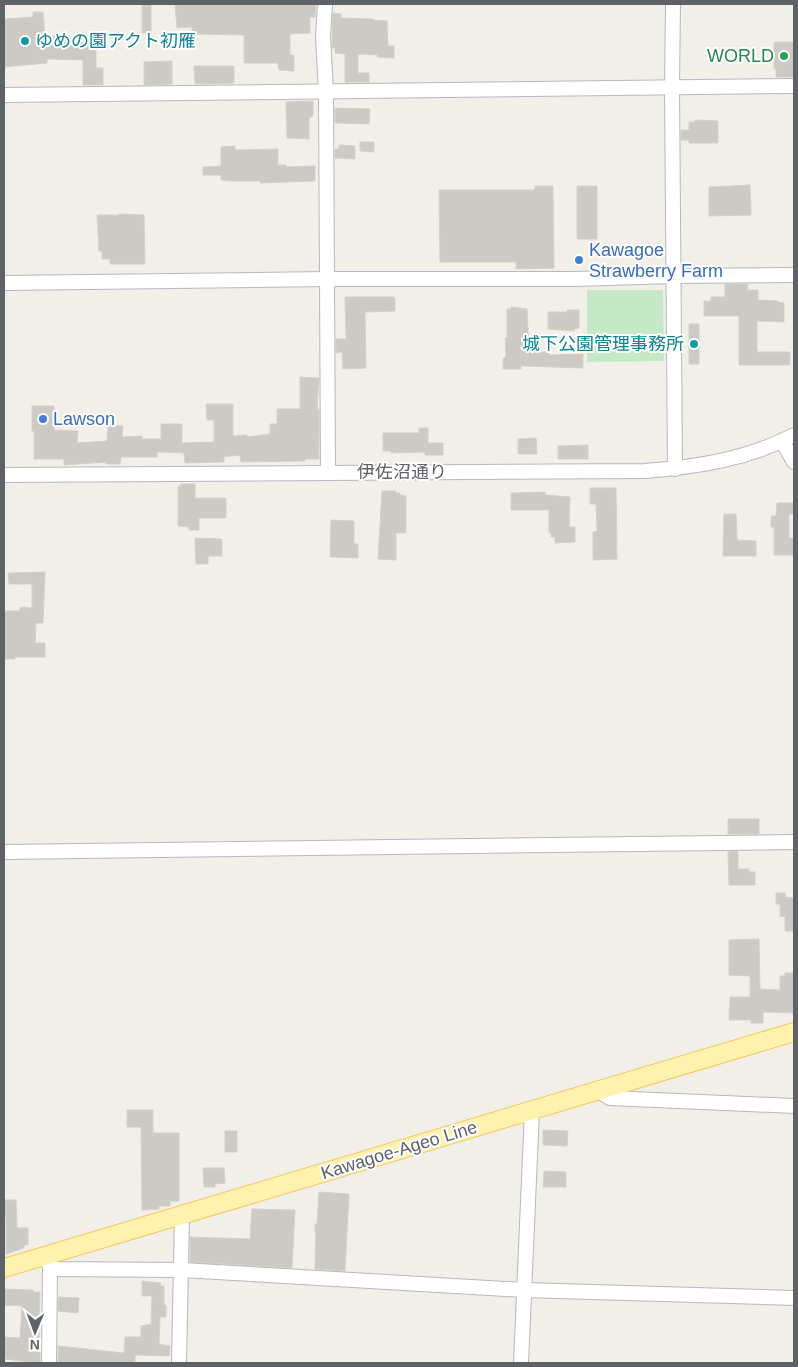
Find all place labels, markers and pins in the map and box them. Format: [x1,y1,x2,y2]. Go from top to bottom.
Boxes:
place label: ゆめの園アクト初雁 [35,31,196,51]
marker: ゆめの園アクト初雁 [19,35,31,47]
place label: WORLD [707,46,774,66]
marker: WORLD [778,50,790,62]
place label: Kawagoe Strawberry Farm [589,240,723,281]
marker: Kawagoe Strawberry Farm [573,254,585,266]
place label: 城下公園管理事務所 [522,334,684,354]
marker: 城下公園管理事務所 [688,338,700,350]
place label: Lawson [53,409,115,429]
marker: Lawson [37,413,49,425]

